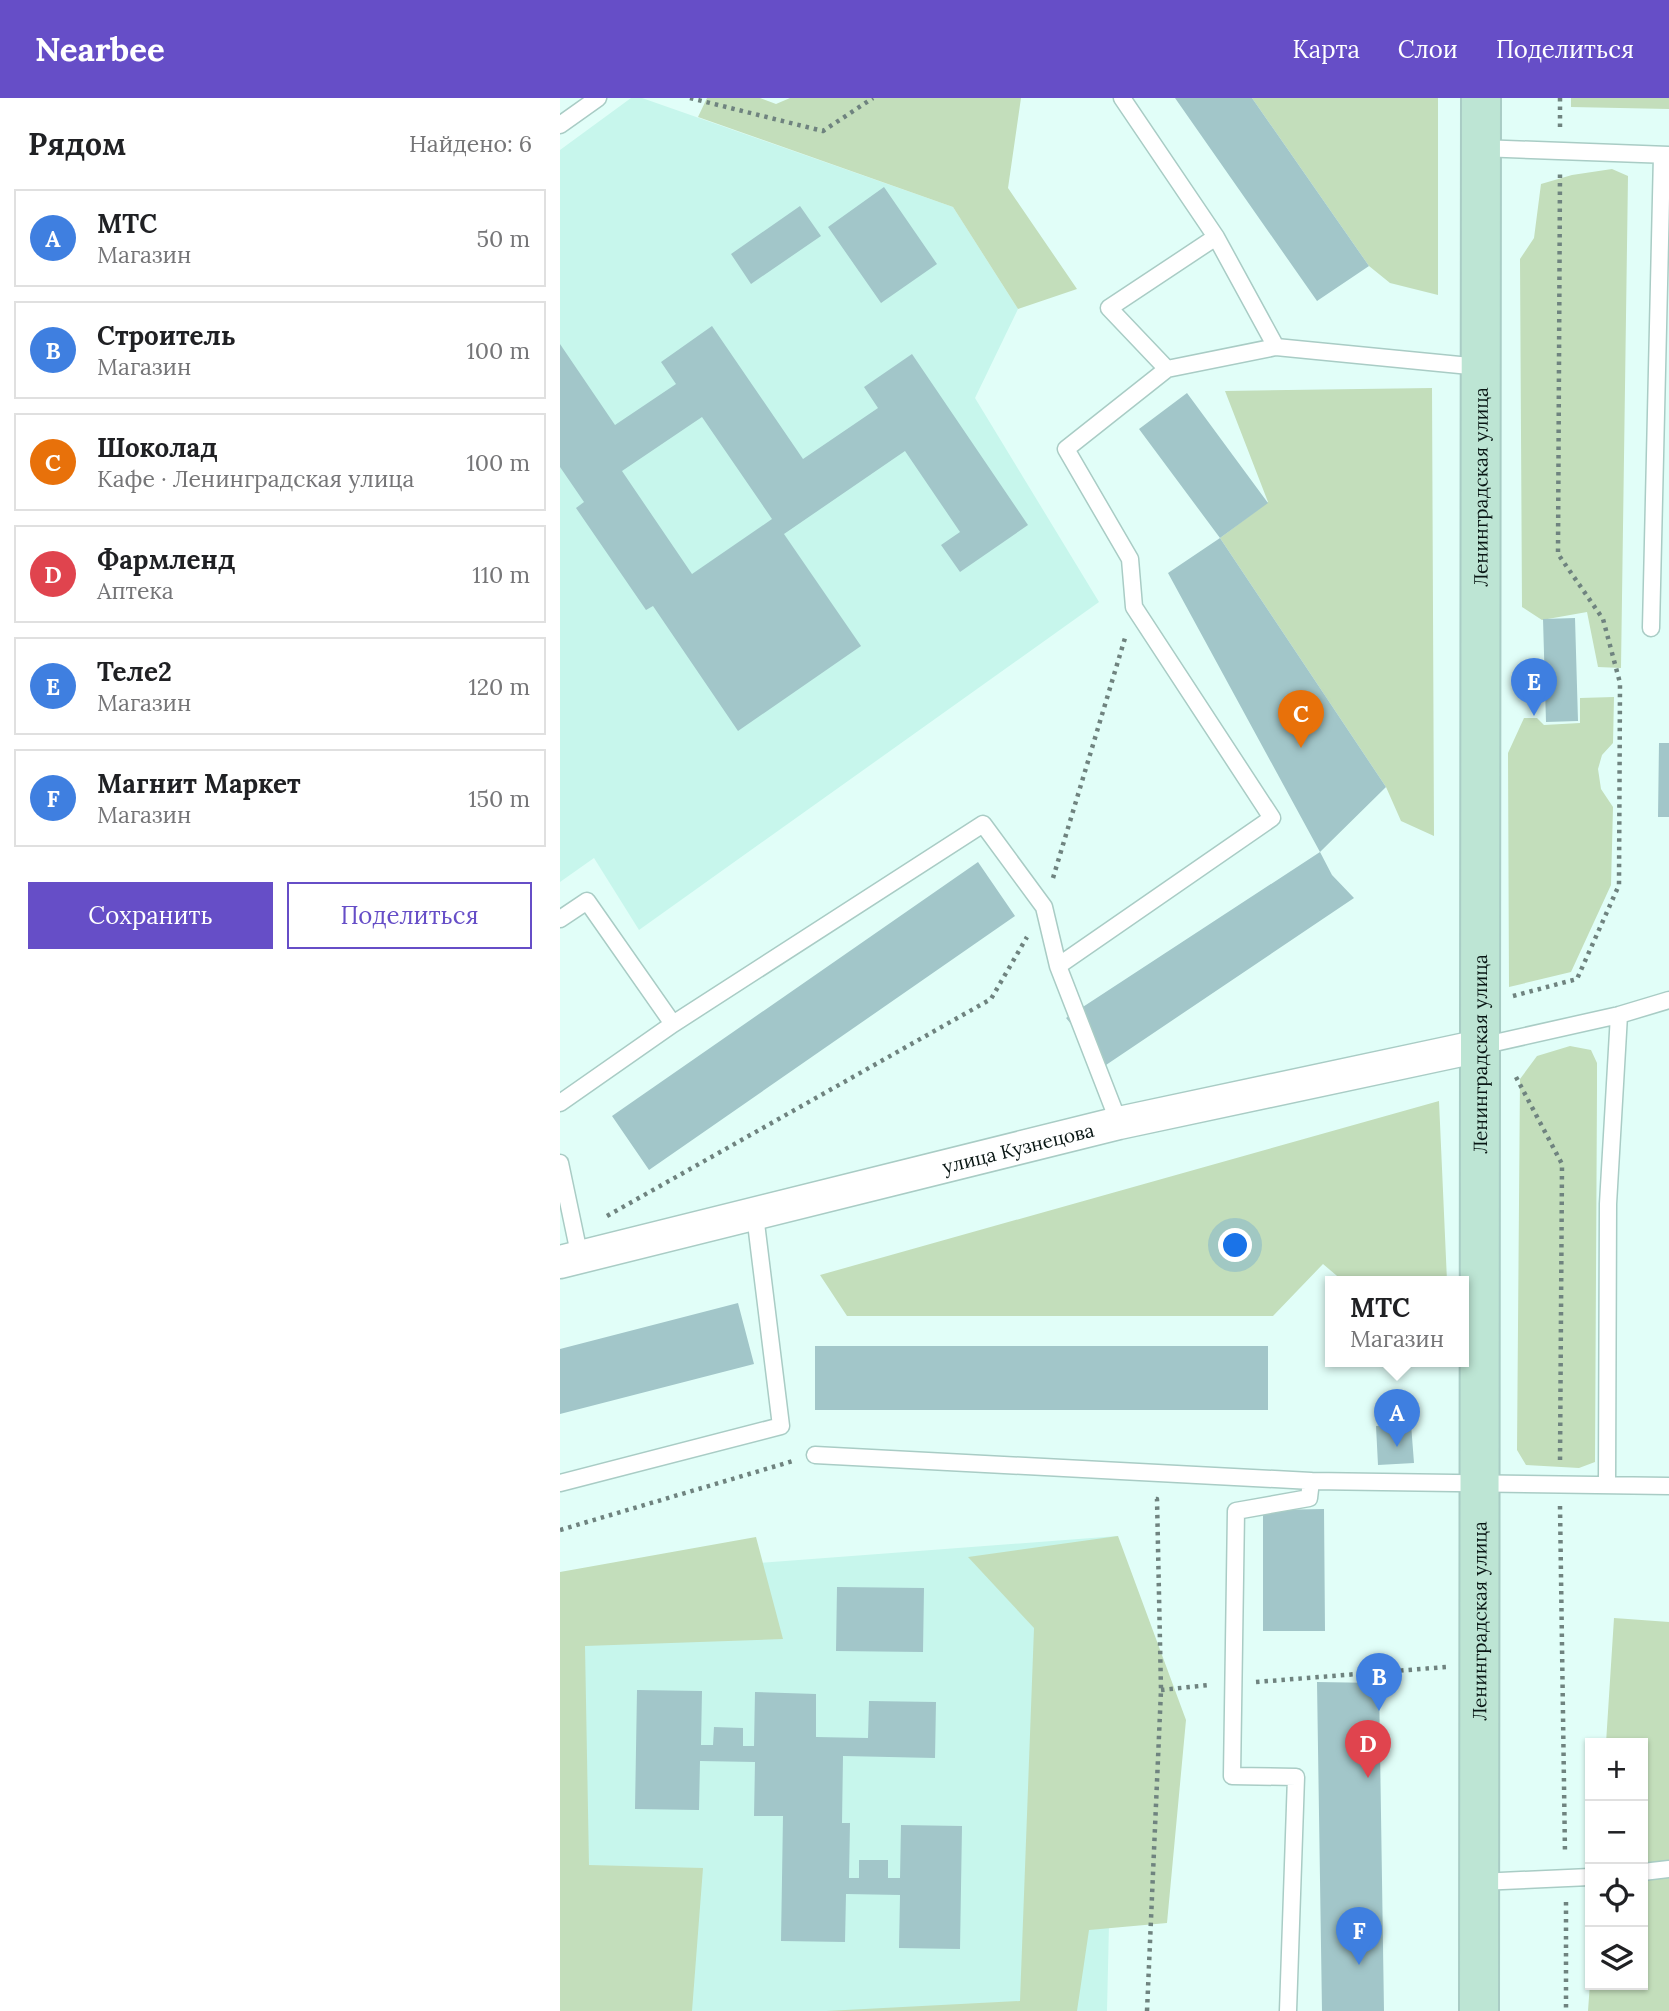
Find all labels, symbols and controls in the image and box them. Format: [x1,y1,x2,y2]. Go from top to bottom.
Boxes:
text: Nearbee [35,28,165,70]
text: Карта [1292,34,1360,65]
text: Слои [1398,34,1458,65]
text: Поделиться [1496,34,1634,65]
text: Рядом [28,125,126,163]
text: Найдено: 6 [409,129,532,158]
text: МТС [97,207,157,240]
text: A [45,224,61,253]
text: 50 m [477,224,530,253]
text: Магазин [97,240,191,269]
text: Строитель [97,319,236,352]
text: B [45,336,61,365]
text: 100 m [466,336,530,365]
text: Магазин [97,352,191,381]
street label: Ленинградская улица [1468,387,1493,587]
text: Шоколад [97,431,218,464]
text: C [45,448,61,477]
text: 100 m [466,448,530,477]
text: Кафе · Ленинградская улица [97,464,414,493]
text: Фармленд [97,543,235,576]
text: D [44,560,62,589]
text: 110 m [472,560,530,589]
text: Аптека [97,576,174,605]
text: Теле2 [97,655,172,688]
pin: E [1511,658,1557,716]
text: E [46,672,60,701]
text: 120 m [468,672,530,701]
text: Магазин [97,688,191,717]
pin: C [1278,690,1324,748]
text: Магнит Маркет [97,767,301,800]
text: F [46,784,60,813]
text: 150 m [468,784,530,813]
text: Магазин [97,800,191,829]
button: Сохранить [28,882,273,949]
button: Поделиться [287,882,532,949]
street label: Ленинградская улица [1468,954,1492,1154]
street label: улица Кузнецова [940,1118,1097,1179]
your location [1218,1228,1252,1262]
popup [1325,1276,1469,1367]
text: МТС [1350,1291,1410,1324]
text: Магазин [1350,1324,1444,1353]
pin: A [1374,1389,1420,1447]
street label: Ленинградская улица [1467,1521,1492,1721]
pin: B [1356,1653,1402,1711]
pin: D [1345,1720,1391,1778]
map controls [1585,1738,1648,1990]
button: + [1585,1738,1648,1801]
button: − [1585,1801,1648,1864]
button: locate [1585,1864,1648,1927]
pin: F [1336,1907,1382,1965]
button: layers [1585,1927,1648,1990]

